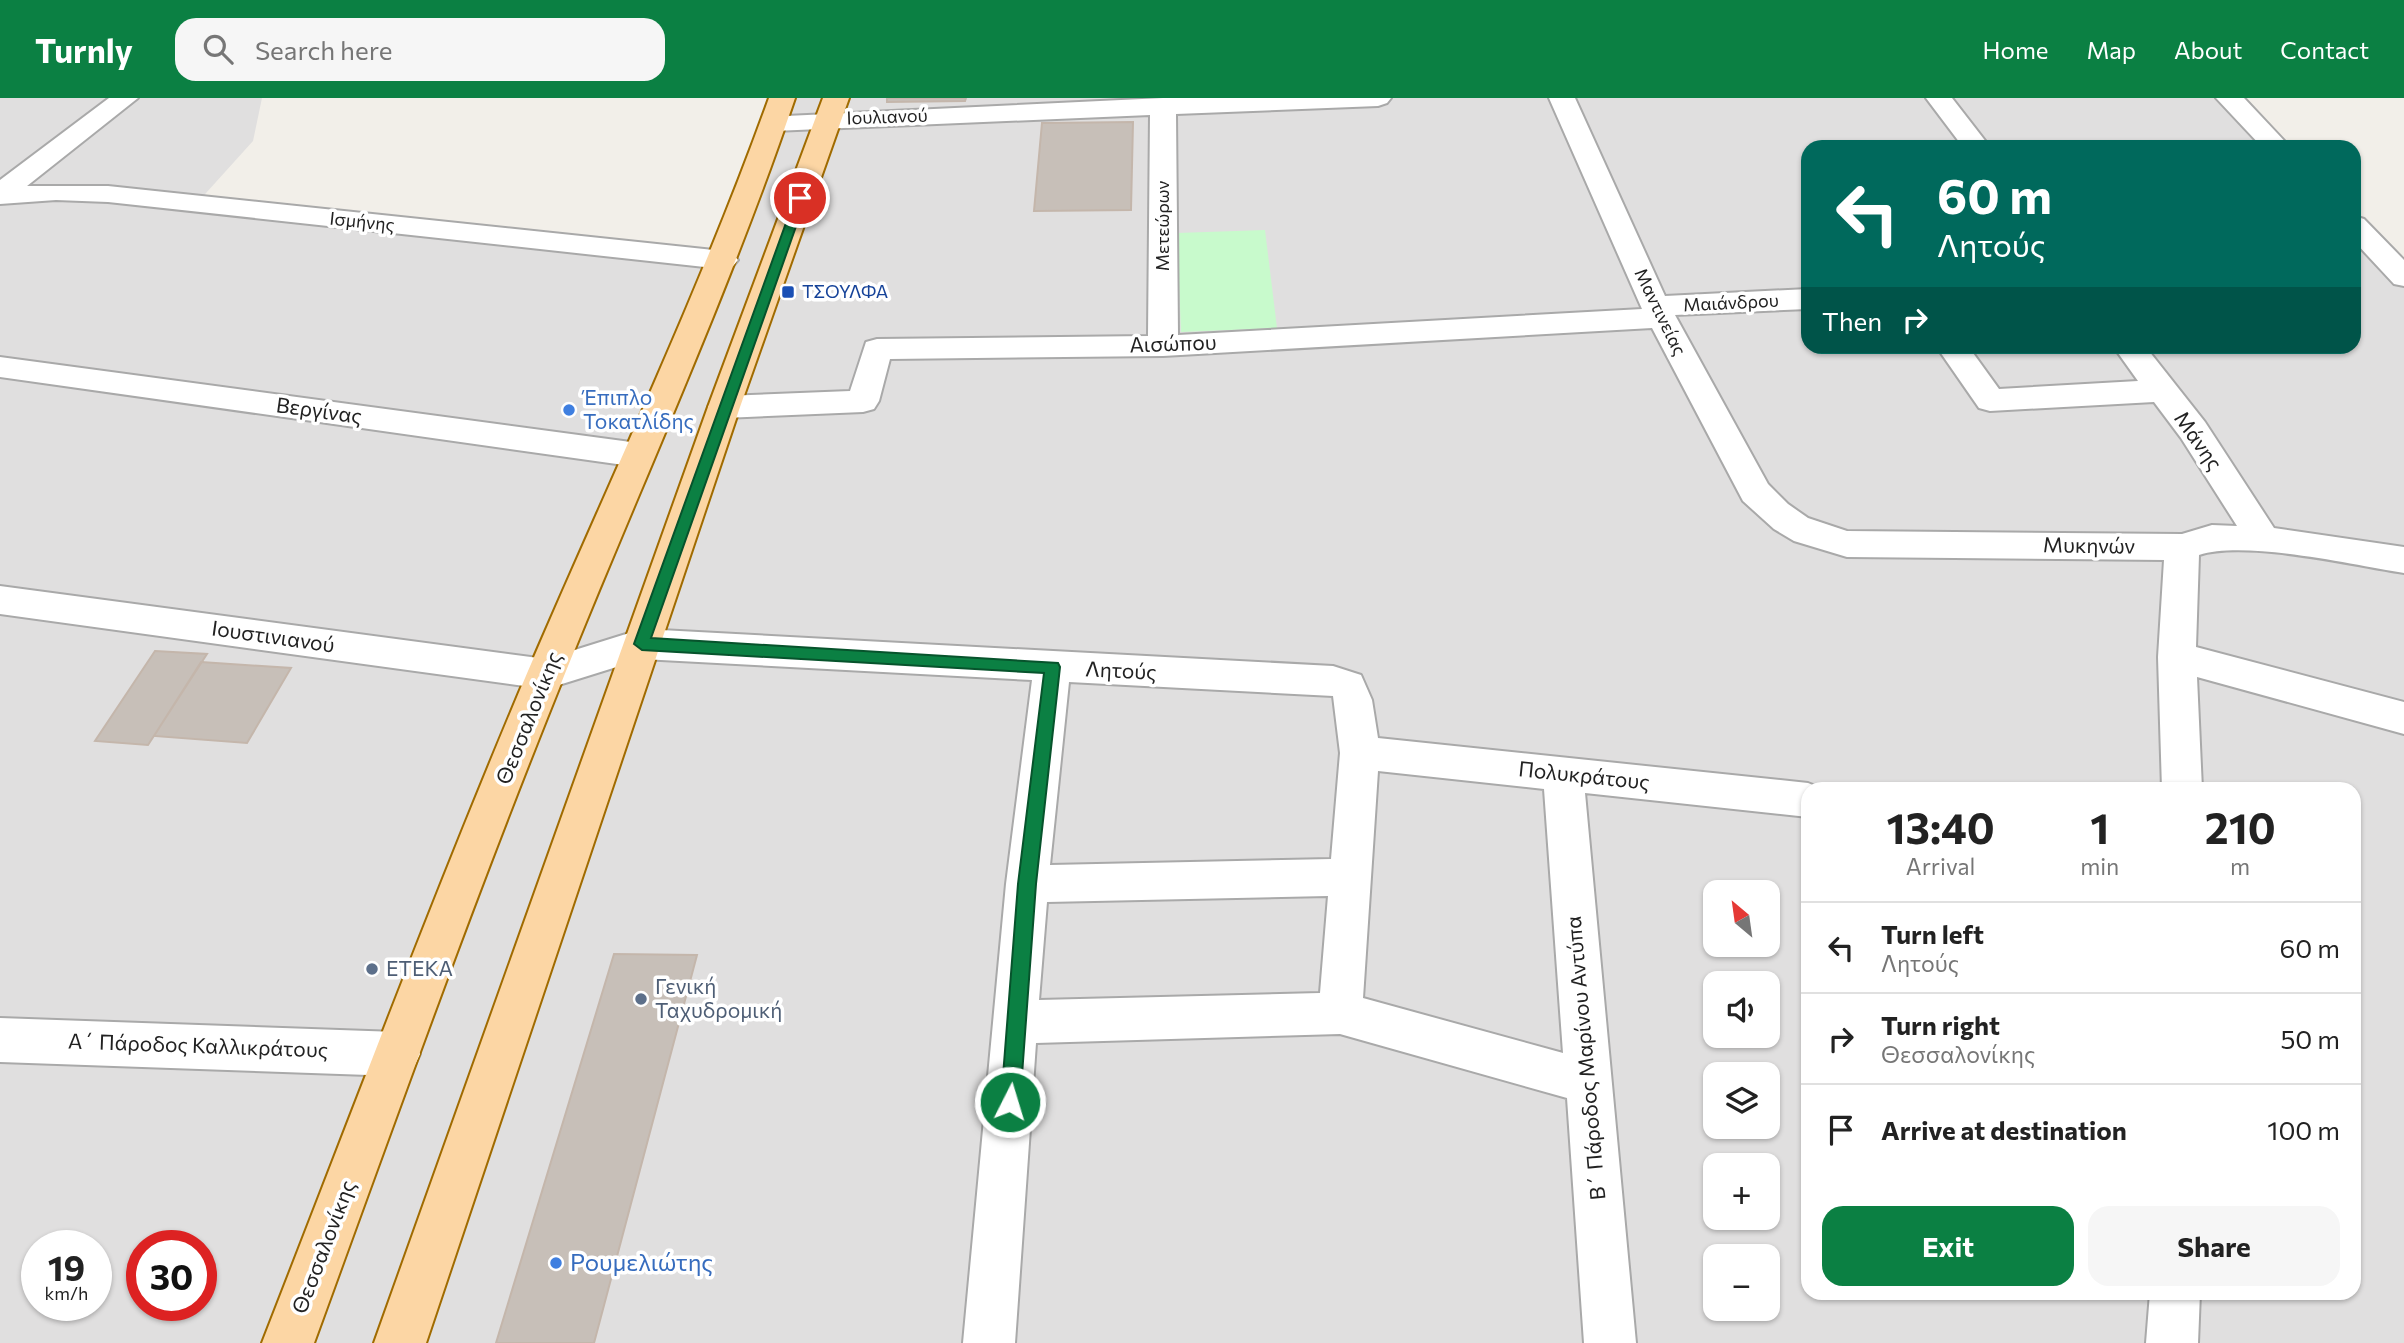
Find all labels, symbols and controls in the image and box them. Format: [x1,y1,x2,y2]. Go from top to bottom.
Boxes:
search box [175,18,665,81]
text: Turnly [35,29,133,70]
icon: search [199,30,237,68]
text: Search here [255,34,392,65]
text: Home [1983,35,2049,64]
text: Map [2087,35,2136,64]
text: About [2174,35,2242,64]
text: Contact [2280,35,2369,64]
street label: Ιουλιανού [846,104,928,128]
text: 60 m [1937,164,2052,224]
pin [770,168,830,228]
icon: left [1822,168,1913,259]
icon: arrive [781,179,819,217]
street label: Μετεώρων [1151,181,1173,271]
street label: Ισμήνης [329,207,396,235]
text: Λητούς [1937,224,2046,264]
street label: Μαντινείας [1630,264,1692,359]
place label: ΤΣΟΥΛΦΑ [802,280,888,302]
marker: ΤΣΟΥΛΦΑ [780,284,796,300]
street label: Μαιάνδρου [1683,289,1779,315]
icon: right [1896,301,1934,339]
text: Then [1822,305,1882,336]
street label: Αισώπου [1129,328,1217,357]
place label: Έπιπλο Τοκατλίδης [581,384,694,433]
street label: Βεργίνας [275,391,364,428]
marker: Έπιπλο Τοκατλίδης [561,402,577,418]
street label: Μάνης [2170,406,2228,474]
street label: Μυκηνών [2043,531,2136,558]
street label: Ιουστινιανού [210,615,336,657]
street label: Θεσσαλονίκης [490,647,566,787]
street label: Λητούς [1085,655,1157,684]
street label: Πολυκράτους [1517,755,1651,794]
text: 13:40 [1886,801,1995,853]
text: 1 [2090,801,2109,853]
text: 210 [2205,801,2276,853]
text: Arrival [1906,852,1975,880]
text: min [2080,852,2119,880]
text: m [2230,852,2250,880]
north arrow [1703,880,1780,957]
map controls [1703,880,1780,1321]
street label: Β΄ Πάροδος Μαρίνου Αντύπα [1560,915,1609,1201]
text: Turn left [1881,918,1984,949]
icon: left [1822,929,1860,967]
text: 60 m [2280,932,2340,963]
text: Λητούς [1881,949,1959,977]
place label: ΕΤΕΚΑ [386,955,453,980]
marker: ΕΤΕΚΑ [364,961,380,977]
button: sound [1703,971,1780,1048]
place label: Γενική Ταχυδρομική [655,973,782,1022]
marker: Γενική Ταχυδρομική [633,991,649,1007]
text: Turn right [1881,1009,2000,1040]
icon: right [1822,1020,1860,1058]
text: 50 m [2280,1023,2340,1054]
street label: Α΄ Πάροδος Καλλικράτους [68,1027,329,1062]
text: Θεσσαλονίκης [1881,1040,2035,1068]
button: layers [1703,1062,1780,1139]
position arrow [973,1065,1047,1139]
icon: arrive [1822,1111,1860,1149]
text: Arrive at destination [1881,1114,2127,1145]
text: 100 m [2267,1114,2340,1145]
button: + [1703,1153,1780,1230]
street label: Θεσσαλονίκης [286,1176,360,1317]
button: Exit [1822,1206,2074,1286]
button: Share [2088,1206,2340,1286]
speed limit sign: 30 [126,1230,217,1321]
button: − [1703,1244,1780,1321]
text: 19 [48,1245,85,1288]
place label: Ρουμελιώτης [570,1247,713,1276]
marker: Ρουμελιώτης [548,1255,564,1271]
text: km/h [45,1282,88,1304]

